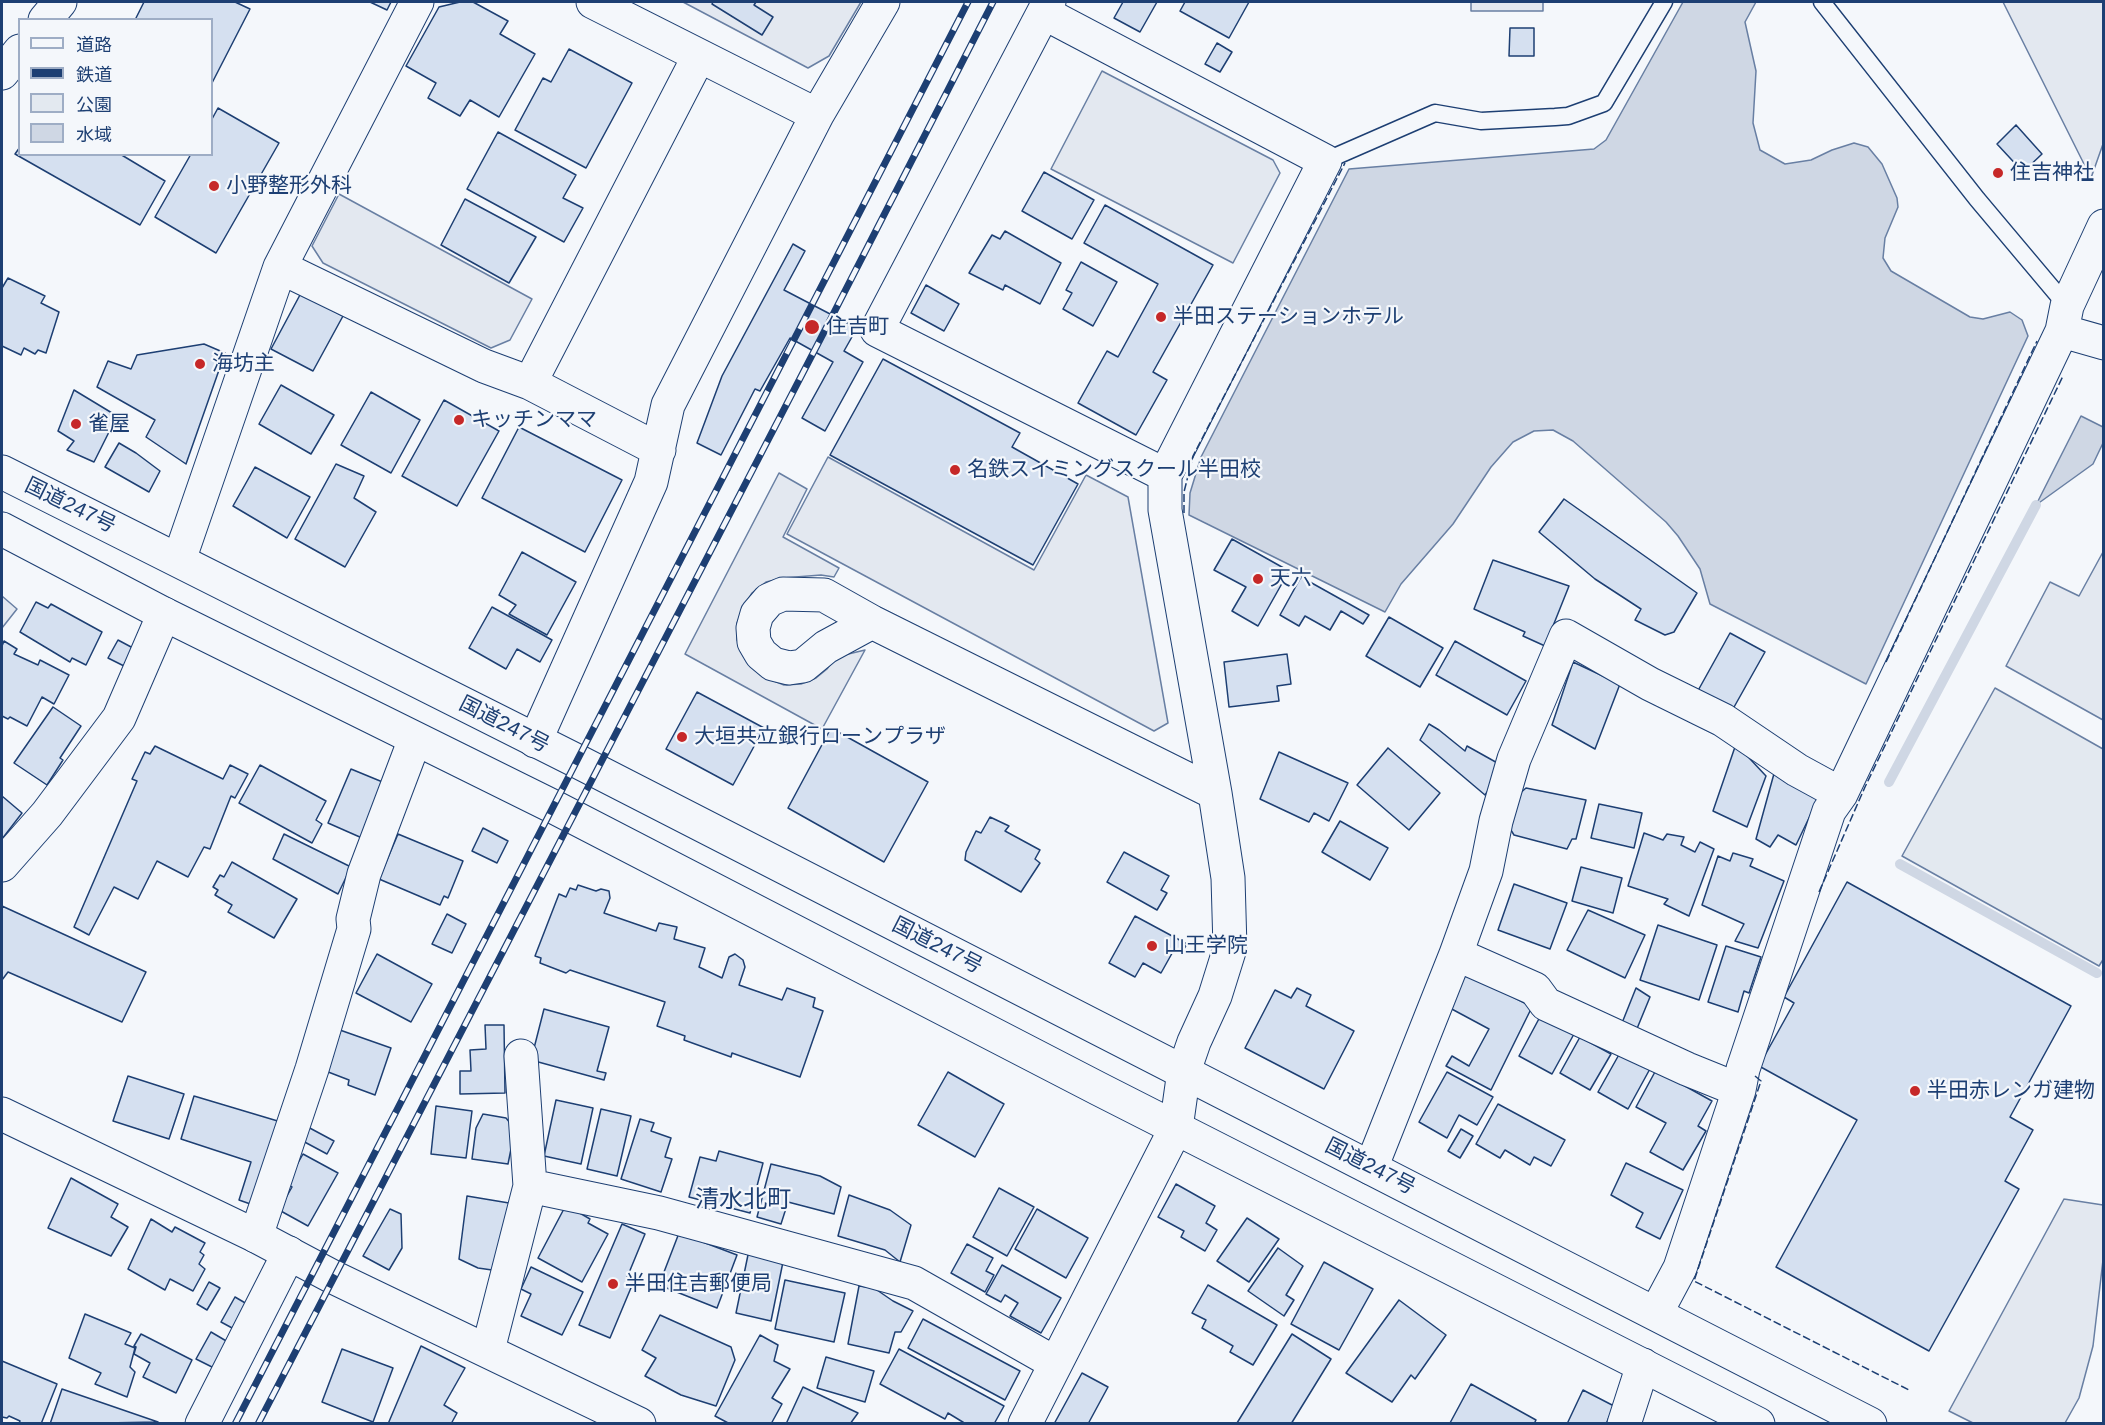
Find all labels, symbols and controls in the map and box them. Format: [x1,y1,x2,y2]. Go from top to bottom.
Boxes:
legend [18,18,213,156]
text: 道路 [76,35,112,55]
text: 鉄道 [76,65,112,85]
text: 公園 [76,95,112,115]
text: 水域 [76,125,112,145]
place label: 住吉神社 [2010,160,2094,186]
marker: 住吉神社 [1991,166,2005,180]
place label: 小野整形外科 [226,173,352,199]
marker: 小野整形外科 [207,179,221,193]
place label: 半田ステーションホテル [1173,304,1404,330]
marker: 半田ステーションホテル [1154,310,1168,324]
place label: 住吉町 [826,314,889,340]
marker: 住吉町 [803,318,821,336]
place label: 海坊主 [212,351,275,377]
marker: 海坊主 [193,357,207,371]
place label: キッチンママ [471,407,597,433]
place label: 雀屋 [88,411,130,437]
marker: キッチンママ [452,413,466,427]
marker: 雀屋 [69,417,83,431]
place label: 名鉄スイミングスクール半田校 [967,457,1261,483]
marker: 名鉄スイミングスクール半田校 [948,463,962,477]
street label: 国道247号 [20,473,120,539]
place label: 天六 [1270,566,1312,592]
marker: 天六 [1251,572,1265,586]
street label: 国道247号 [455,692,553,758]
place label: 大垣共立銀行ローンプラザ [694,724,946,750]
marker: 大垣共立銀行ローンプラザ [675,730,689,744]
street label: 国道247号 [888,913,986,979]
place label: 山王学院 [1164,933,1248,959]
marker: 山王学院 [1145,939,1159,953]
place label: 半田赤レンガ建物 [1927,1078,2095,1104]
marker: 半田赤レンガ建物 [1908,1084,1922,1098]
street label: 国道247号 [1321,1134,1419,1200]
district label: 清水北町 [695,1186,791,1214]
place label: 半田住吉郵便局 [625,1271,772,1297]
marker: 半田住吉郵便局 [606,1277,620,1291]

